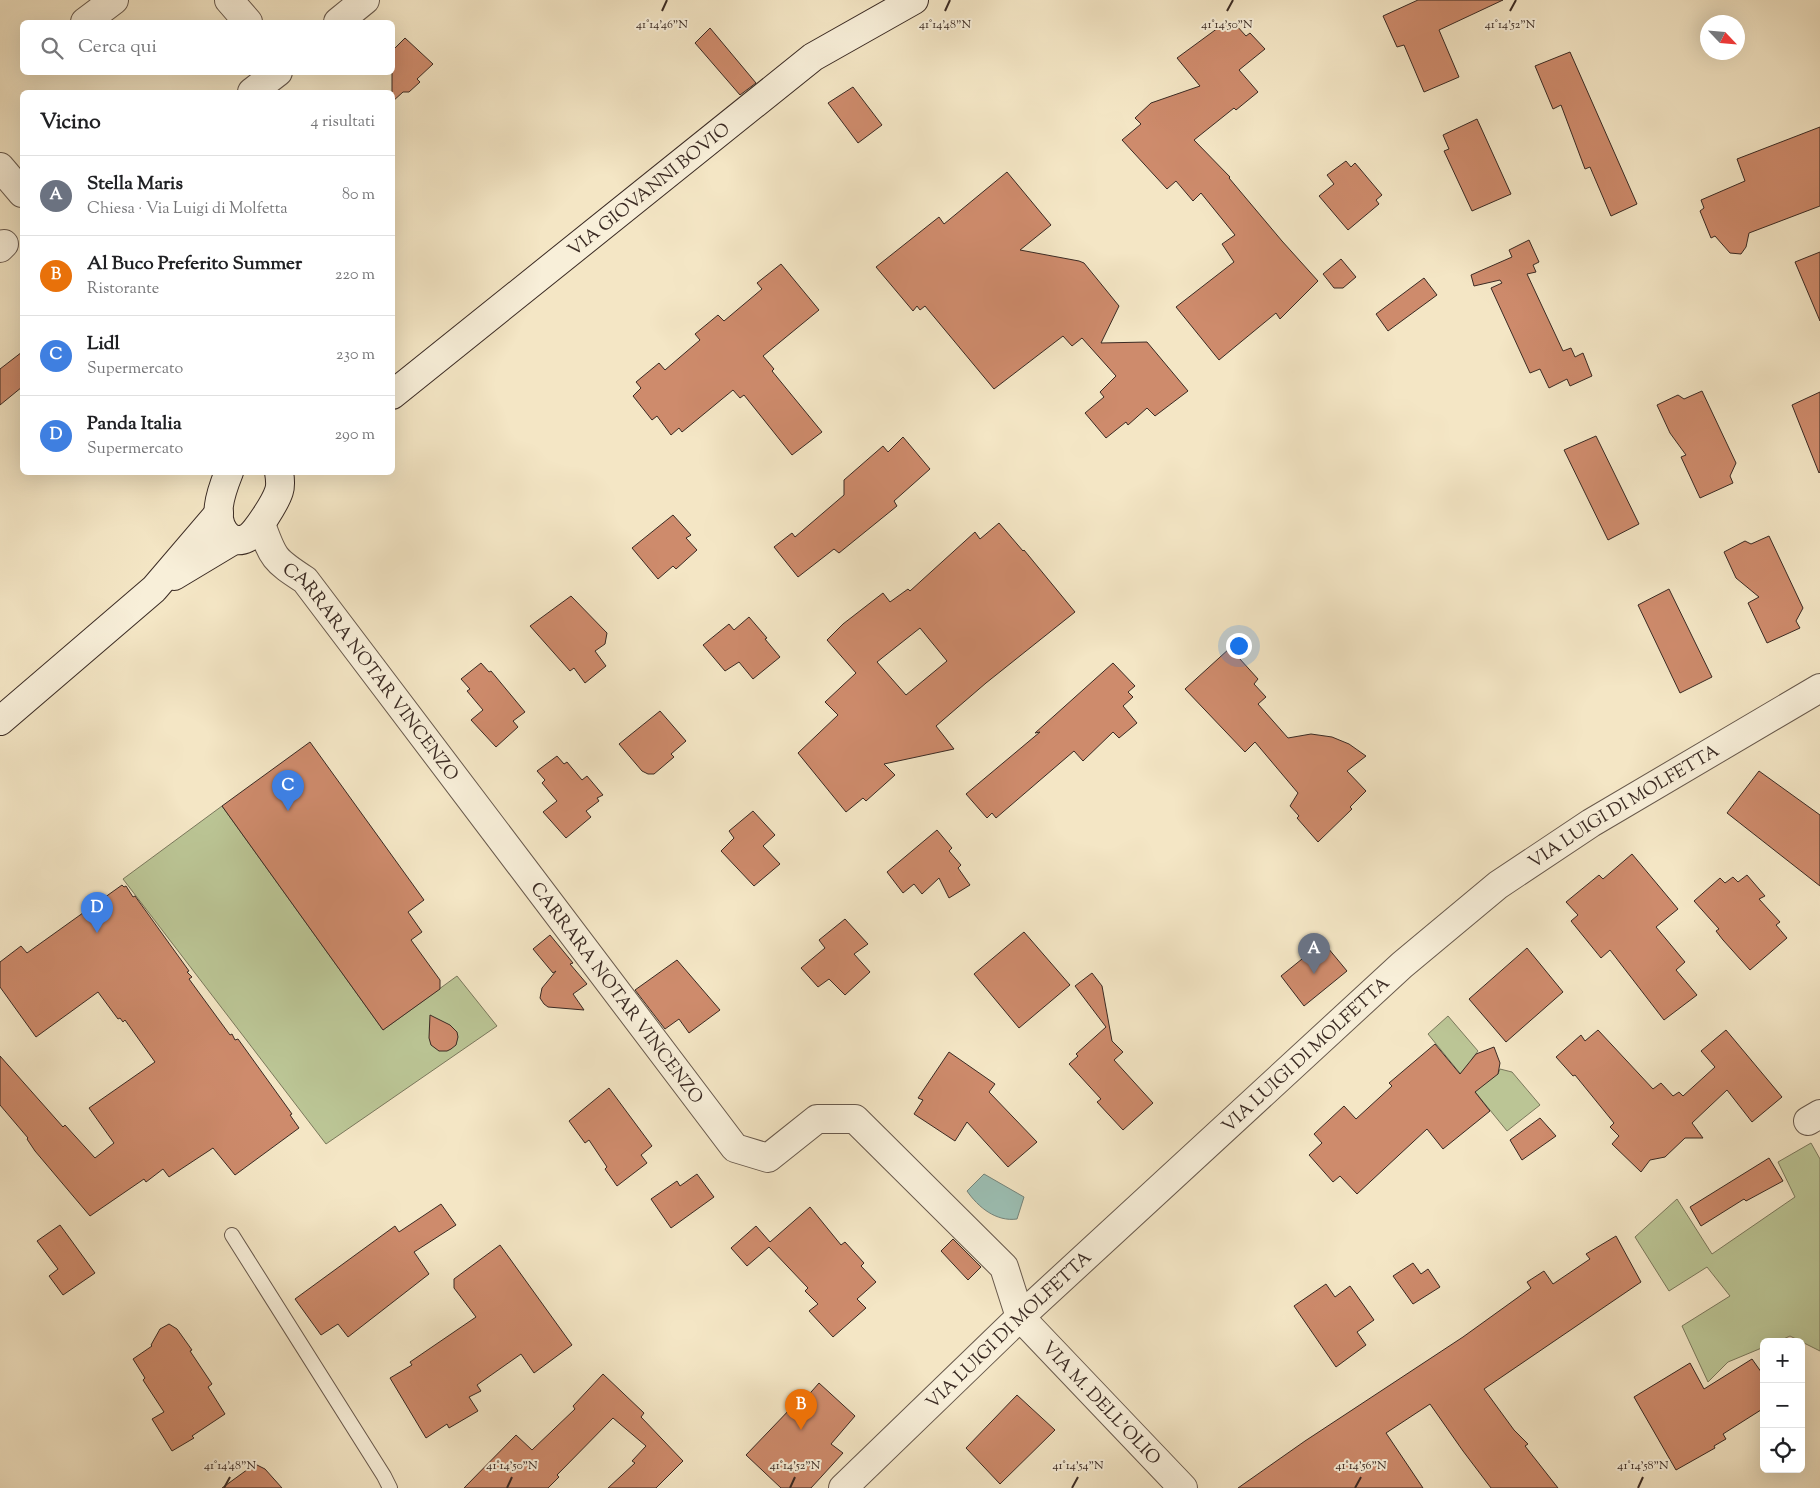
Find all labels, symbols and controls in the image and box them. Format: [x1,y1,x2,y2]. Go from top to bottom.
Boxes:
north arrow [1700,15,1745,60]
text: 41°14'46"N [636,16,688,34]
text: 41°14'48"N [919,16,971,34]
text: 41°14'50"N [1201,16,1253,34]
text: 41°14'52"N [1485,16,1536,34]
search box [20,20,395,75]
icon: search [38,34,66,62]
text: Cerca qui [78,34,157,61]
text: Vicino [40,108,101,138]
text: 4 risultati [310,111,375,134]
street label: VIA GIOVANNI BOVIO [563,117,737,264]
text: Stella Maris [87,171,183,198]
text: A [50,184,63,207]
text: 80 m [342,184,375,207]
text: Chiesa · Via Luigi di Molfetta [87,198,288,221]
text: Al Buco Preferito Summer [87,251,302,278]
text: B [51,264,61,287]
text: 220 m [335,264,375,287]
text: Ristorante [87,278,159,301]
text: Lidl [87,331,120,358]
text: C [50,344,62,367]
text: 230 m [336,344,375,367]
text: Supermercato [87,358,183,381]
text: Panda Italia [87,411,182,438]
text: D [50,424,62,447]
text: 290 m [335,424,375,447]
text: Supermercato [87,438,183,461]
street label: CARRARA NOTAR VINCENZO [276,561,464,787]
your location [1226,633,1252,659]
street label: VIA LUIGI DI MOLFETTA [1524,739,1725,876]
pin: C [272,770,304,811]
street label: CARRARA NOTAR VINCENZO [523,877,708,1110]
pin: D [81,892,113,933]
pin: A [1298,933,1330,974]
street label: VIA LUIGI DI MOLFETTA [1217,971,1397,1140]
street label: VIA LUIGI DI MOLFETTA [921,1246,1099,1416]
street label: VIA M. DELL'OLIO [1035,1336,1166,1472]
map controls [1760,1338,1805,1473]
button: + [1760,1338,1805,1383]
button: − [1760,1383,1805,1428]
pin: B [785,1389,817,1430]
button: locate [1760,1428,1805,1473]
text: 41°14'48"N [204,1457,256,1475]
text: 41°14'50"N [486,1457,538,1475]
text: 41°14'52"N [770,1457,821,1475]
text: 41°14'54"N [1052,1457,1104,1475]
text: 41°14'56"N [1335,1457,1387,1475]
text: 41°14'58"N [1617,1457,1669,1475]

